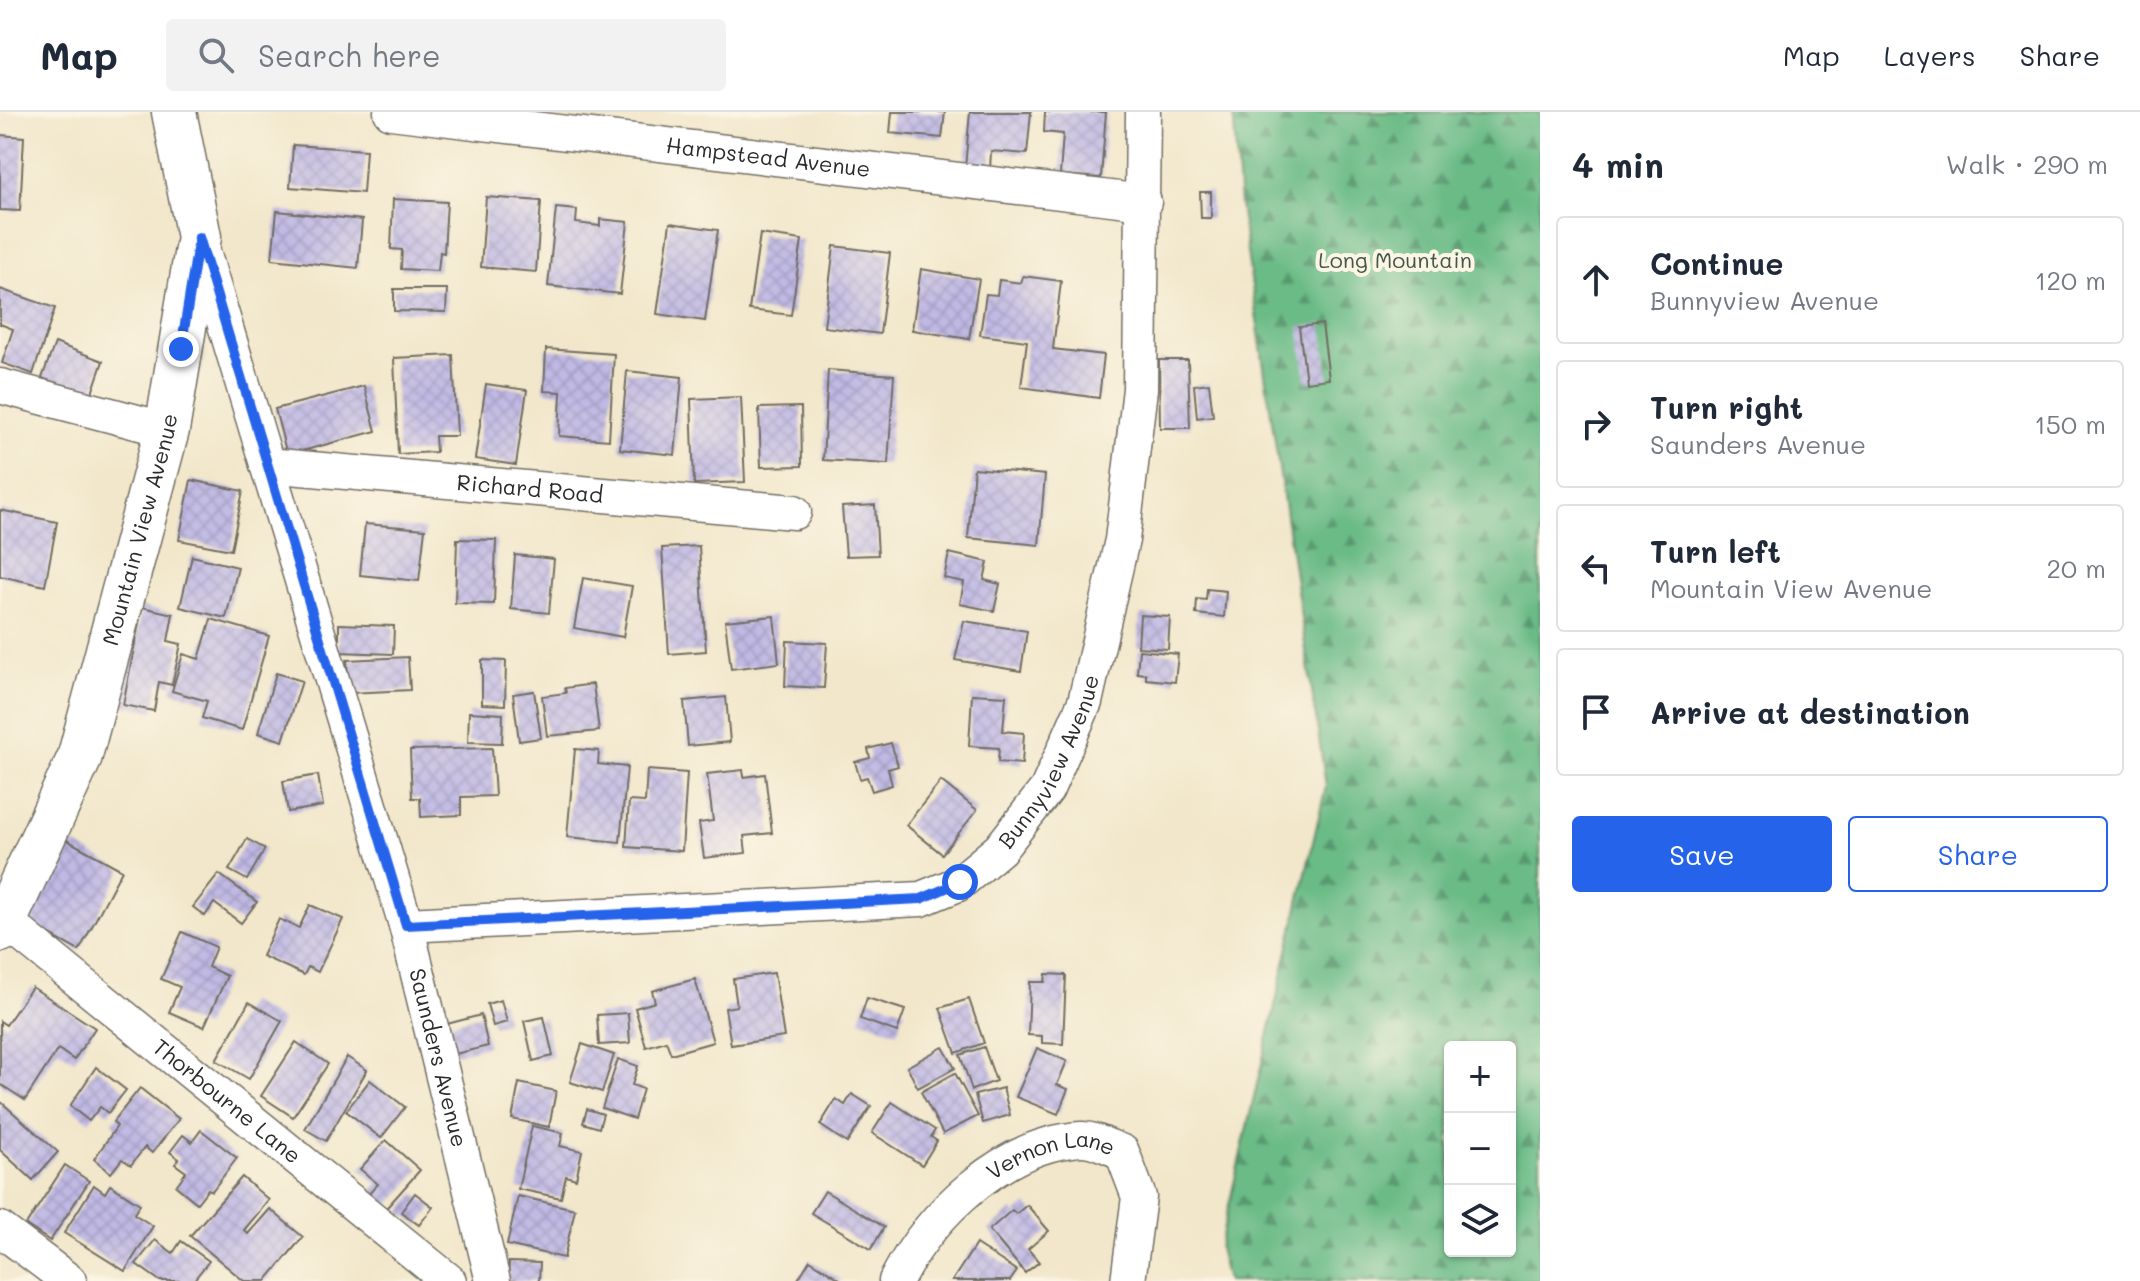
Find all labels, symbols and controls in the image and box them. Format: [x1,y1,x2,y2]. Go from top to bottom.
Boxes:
search box [166,19,726,91]
text: Map [40,30,118,80]
icon: search [194,33,238,77]
text: Search here [258,35,441,75]
text: Map [1783,37,1840,73]
text: Layers [1884,37,1976,73]
text: Share [2020,37,2100,73]
street label: Hampstead Avenue [665,130,872,183]
text: 4 min [1572,142,1664,187]
text: Walk · 290 m [1946,147,2108,181]
text: Continue [1650,243,1783,283]
park label: Long Mountain [1318,245,1472,274]
icon: ahead [1574,258,1618,302]
text: 120 m [2035,263,2106,297]
text: Bunnyview Avenue [1650,283,1879,317]
route end [163,331,199,367]
text: Turn right [1650,387,1803,427]
icon: right [1574,402,1618,446]
text: 150 m [2034,407,2106,441]
street label: Mountain View Avenue [95,411,184,649]
text: Saunders Avenue [1650,427,1866,461]
street label: Richard Road [456,467,604,509]
text: Turn left [1650,531,1781,571]
icon: left [1574,546,1618,590]
text: 20 m [2046,551,2106,585]
text: Mountain View Avenue [1650,571,1932,605]
street label: Bunnyview Avenue [991,672,1105,854]
icon: arrive [1574,690,1618,734]
text: Arrive at destination [1650,692,1970,732]
button: Save [1572,816,1832,892]
button: Share [1848,816,2108,892]
route start [942,864,978,900]
street label: Saunders Avenue [403,965,475,1150]
street label: Thorbourne Lane [147,1032,308,1170]
map controls [1444,1041,1516,1257]
button: + [1444,1041,1516,1113]
button: − [1444,1113,1516,1185]
street label: Vernon Lane [980,1124,1120,1186]
button: layers [1444,1185,1516,1257]

